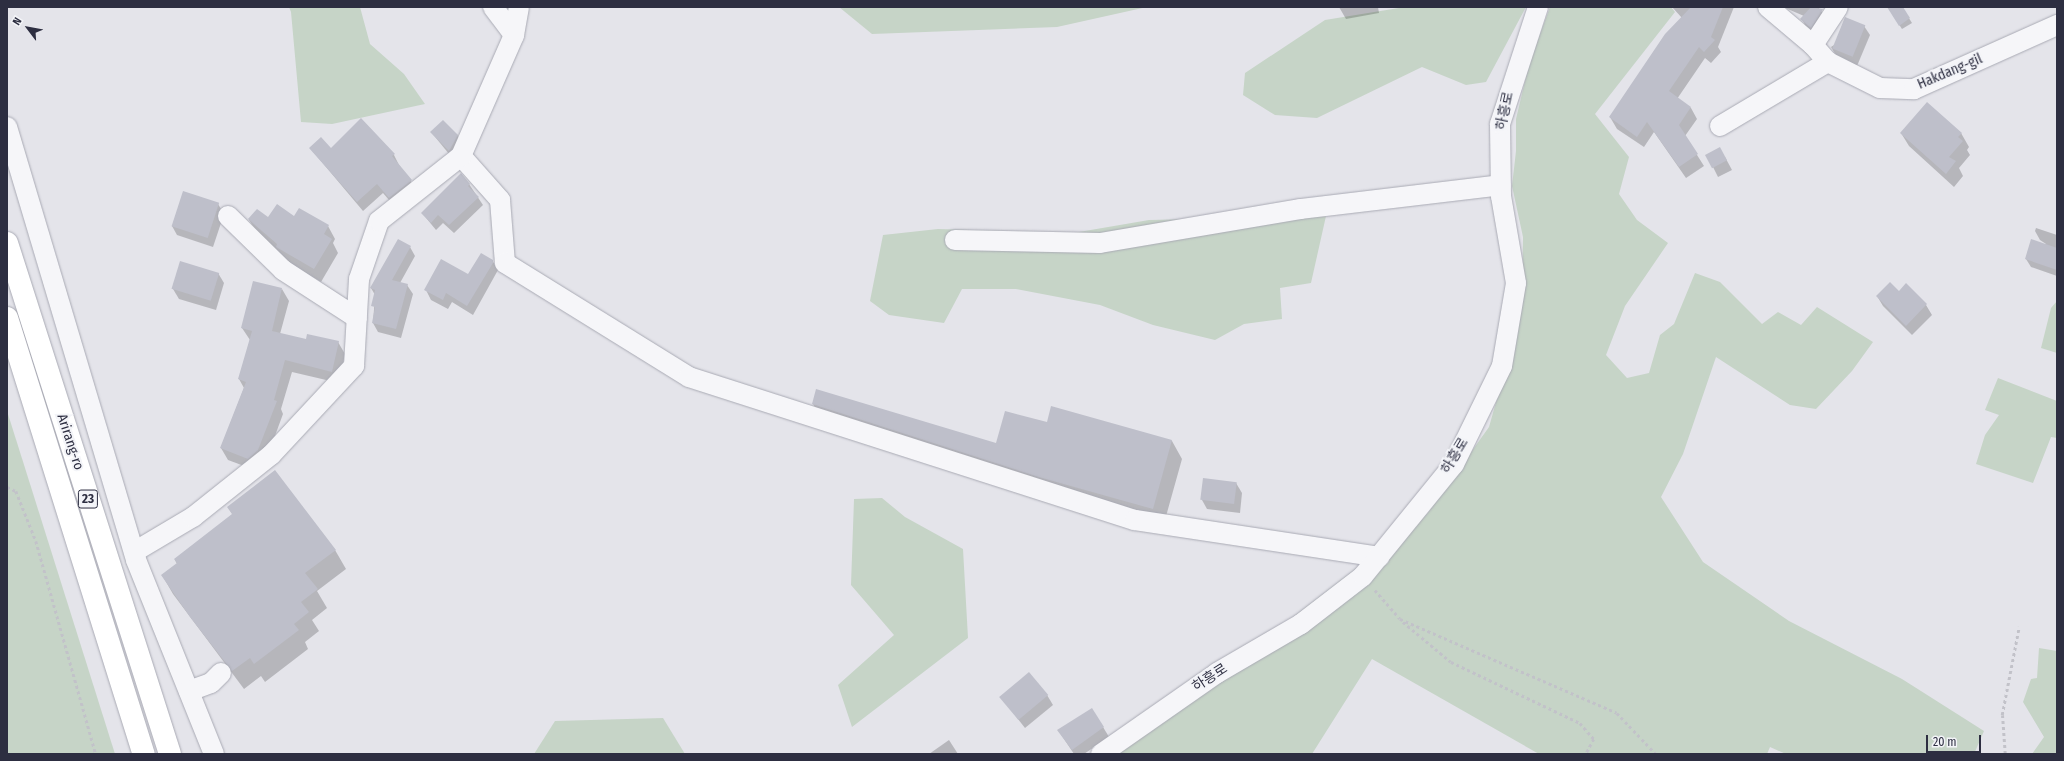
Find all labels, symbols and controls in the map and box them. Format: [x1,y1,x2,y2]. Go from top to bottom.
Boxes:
north arrow [8,8,48,48]
text: N [10,15,25,28]
street label: Hakdang-gil [1915,51,1985,93]
street label: 하흥로 [1493,90,1517,132]
street label: Arirang-ro [53,412,87,472]
street label: 하흥로 [1438,435,1472,477]
road number: 23 [77,488,99,510]
street label: 하흥로 [1189,660,1231,696]
scale bar [1928,727,1983,753]
text: 20 m [1933,735,1957,749]

